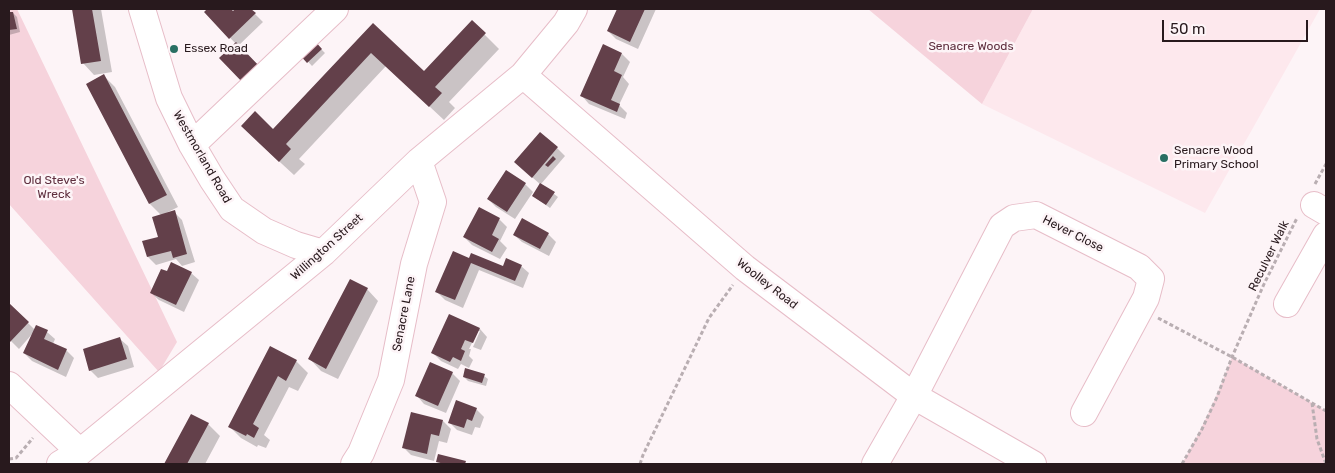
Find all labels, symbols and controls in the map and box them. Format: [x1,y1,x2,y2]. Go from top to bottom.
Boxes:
scale bar [1165,10,1311,42]
text: 50 m [1170,20,1205,38]
park label: Senacre Woods [928,40,1014,54]
place label: Essex Road [184,42,248,56]
marker: Essex Road [168,43,180,55]
street label: Westmorland Road [170,108,234,206]
place label: Senacre Wood Primary School [1174,144,1259,172]
marker: Senacre Wood Primary School [1158,152,1170,164]
park label: Old Steve's Wreck [23,174,85,202]
street label: Willington Street [288,211,366,283]
street label: Hever Close [1040,213,1106,255]
street label: Reculver Walk [1246,218,1292,294]
street label: Woolley Road [734,256,800,312]
street label: Senacre Lane [390,275,418,353]

